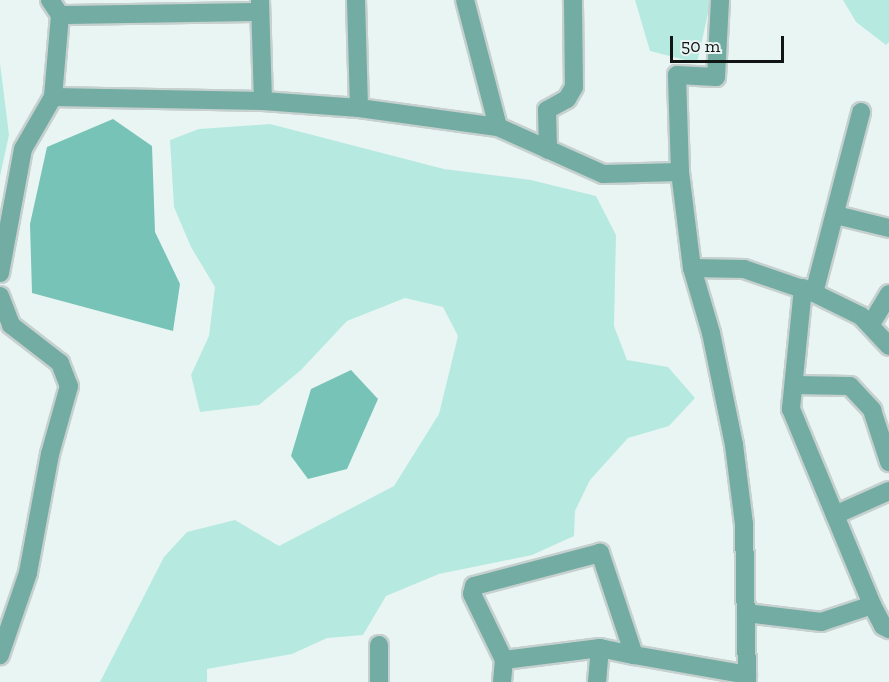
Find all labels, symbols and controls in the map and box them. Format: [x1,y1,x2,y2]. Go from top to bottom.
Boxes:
scale bar [673,24,787,62]
text: 50 m [681,35,720,57]

